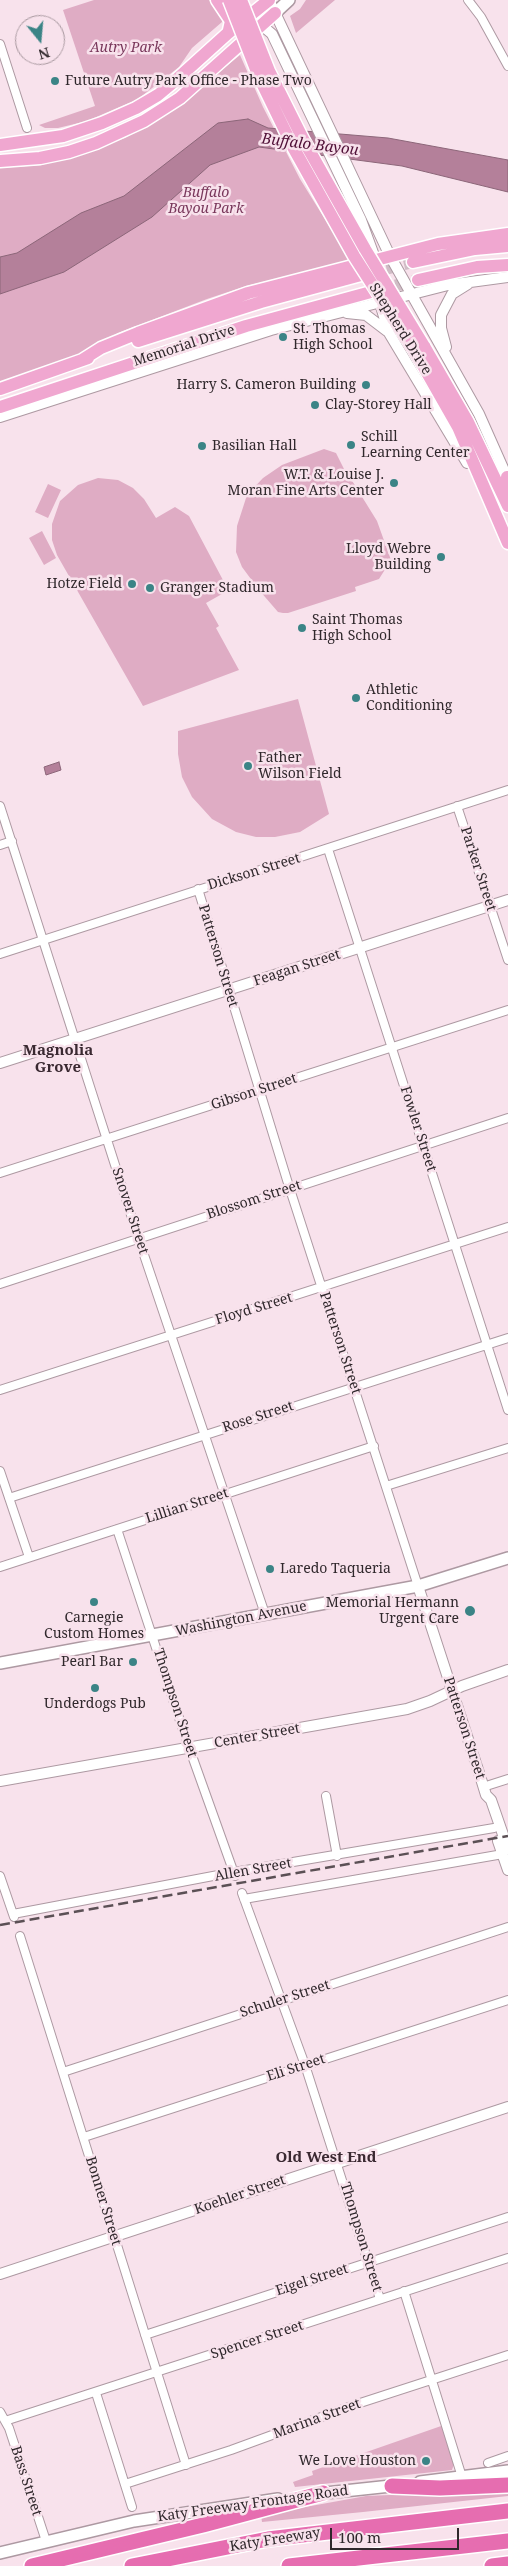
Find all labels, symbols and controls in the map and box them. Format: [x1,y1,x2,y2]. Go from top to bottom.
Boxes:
north arrow [15,15,65,65]
park label: Autry Park [90,40,162,56]
text: N [36,43,52,65]
place label: Future Autry Park Office - Phase Two [65,73,312,89]
marker: Future Autry Park Office - Phase Two [49,75,61,87]
water label: Buffalo Bayou [261,130,359,160]
park label: Buffalo Bayou Park [168,185,244,218]
street label: Shepherd Drive [365,280,435,378]
place label: St. Thomas High School [293,321,373,354]
street label: Memorial Drive [131,322,237,370]
marker: St. Thomas High School [277,331,289,343]
place label: Harry S. Cameron Building [176,377,356,393]
marker: Harry S. Cameron Building [360,379,372,391]
place label: Clay-Storey Hall [325,397,432,413]
marker: Clay-Storey Hall [309,399,321,411]
place label: Schill Learning Center [361,429,470,462]
place label: Basilian Hall [212,438,297,454]
marker: Schill Learning Center [345,439,357,451]
marker: Basilian Hall [196,440,208,452]
place label: W.T. & Louise J. Moran Fine Arts Center [228,467,384,500]
marker: W.T. & Louise J. Moran Fine Arts Center [388,477,400,489]
place label: Lloyd Webre Building [346,541,431,574]
marker: Lloyd Webre Building [435,551,447,563]
place label: Hotze Field [46,576,122,592]
marker: Hotze Field [126,578,138,590]
place label: Granger Stadium [160,580,274,596]
marker: Granger Stadium [144,582,156,594]
place label: Saint Thomas High School [312,612,403,644]
marker: Saint Thomas High School [296,622,308,634]
place label: Athletic Conditioning [366,682,452,714]
marker: Athletic Conditioning [350,692,362,704]
place label: Father Wilson Field [258,750,342,782]
marker: Father Wilson Field [242,760,254,772]
street label: Parker Street [456,825,500,913]
street label: Dickson Street [206,850,302,894]
street label: Patterson Street [194,903,242,1009]
street label: Feagan Street [252,946,342,990]
district label: Magnolia Grove [23,1042,93,1077]
street label: Gibson Street [209,1070,299,1114]
street label: Fowler Street [396,1084,440,1174]
street label: Snover Street [108,1166,152,1256]
street label: Blossom Street [205,1177,303,1223]
street label: Floyd Street [213,1289,295,1329]
street label: Patterson Street [316,1290,364,1396]
street label: Rose Street [220,1398,296,1436]
street label: Lillian Street [144,1485,230,1527]
place label: Laredo Taqueria [280,1561,391,1577]
marker: Laredo Taqueria [264,1563,276,1575]
place label: Memorial Hermann Urgent Care [326,1595,459,1628]
marker: Carnegie Custom Homes [88,1596,100,1608]
street label: Washington Avenue [174,1598,308,1640]
marker: Memorial Hermann Urgent Care [463,1604,477,1618]
place label: Carnegie Custom Homes [44,1610,144,1642]
street label: Thompson Street [149,1646,201,1760]
place label: Pearl Bar [61,1654,123,1670]
marker: Pearl Bar [127,1656,139,1668]
street label: Patterson Street [440,1675,488,1781]
marker: Underdogs Pub [89,1682,101,1694]
place label: Underdogs Pub [44,1696,146,1712]
street label: Center Street [213,1720,301,1752]
street label: Allen Street [213,1855,293,1885]
street label: Schuler Street [238,1977,332,2021]
street label: Eli Street [265,2051,327,2085]
district label: Old West End [275,2149,377,2167]
street label: Bonner Street [82,2155,124,2247]
street label: Koehler Street [192,2172,288,2218]
street label: Thompson Street [336,2180,386,2294]
street label: Eigel Street [274,2260,350,2300]
street label: Spencer Street [209,2317,305,2363]
street label: Marina Street [271,2395,363,2443]
street label: Bass Street [7,2444,45,2518]
place label: We Love Houston [299,2453,416,2469]
marker: We Love Houston [420,2455,432,2467]
street label: Katy Freeway Frontage Road [157,2482,349,2526]
scale bar [333,2518,462,2550]
street label: Katy Freeway [228,2525,322,2555]
text: 100 m [338,2527,381,2547]

